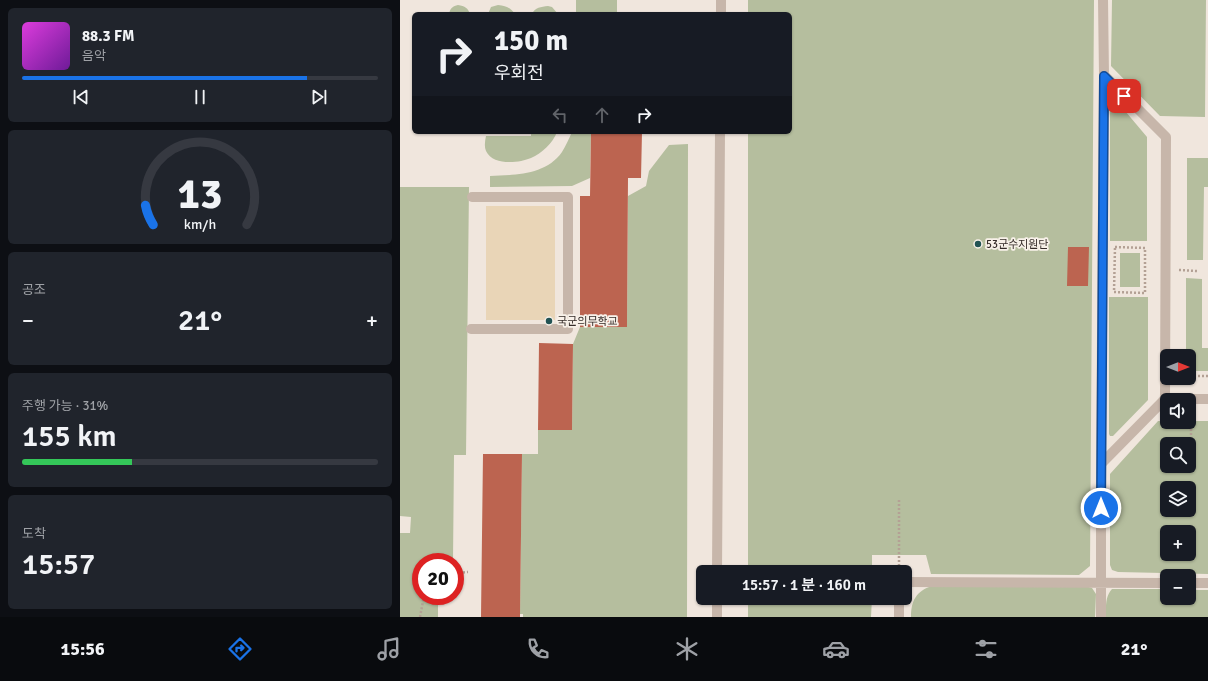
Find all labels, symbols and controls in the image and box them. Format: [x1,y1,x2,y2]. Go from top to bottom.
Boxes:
text: 150 m [494,24,568,58]
text: 88.3 FM [82,27,134,45]
icon: right [428,28,480,80]
text: 음악 [82,48,106,64]
text: 우회전 [494,62,544,84]
pin [1107,79,1141,113]
icon: arrive [1113,85,1135,107]
icon: previous [70,86,92,108]
icon: pause [189,86,211,108]
icon: next [308,86,330,108]
icon: left [549,104,571,126]
icon: ahead [591,104,613,126]
icon: right [633,104,655,126]
text: 13 [178,168,222,219]
text: km/h [184,215,216,232]
place label: 53군수지원단 [986,238,1048,251]
marker: 53군수지원단 [973,239,983,249]
text: 공조 [22,282,46,298]
text: 21° [178,302,222,339]
text: − [22,307,34,334]
text: + [366,307,378,334]
place label: 국군의무학교 [557,315,618,328]
marker: 국군의무학교 [544,316,554,326]
north arrow [1160,349,1196,385]
map controls [1160,349,1196,605]
button: sound [1160,393,1196,429]
text: 주행 가능 · 31% [22,398,108,414]
text: 155 km [22,418,117,455]
button: search [1160,437,1196,473]
button: layers [1160,481,1196,517]
position arrow [1080,487,1122,529]
button: + [1160,525,1196,561]
text: 도착 [22,526,46,542]
text: 15:57 [22,546,95,583]
speed limit sign: 20 [412,553,464,605]
button: − [1160,569,1196,605]
text: 15:57 · 1 분 · 160 m [742,576,866,594]
icon: directions [226,635,254,663]
icon: music [375,635,403,663]
icon: phone [524,635,552,663]
icon: climate [673,635,701,663]
icon: car [822,635,850,663]
icon: filters [972,635,1000,663]
text: 15:56 [61,638,105,660]
text: 21° [1121,638,1147,660]

